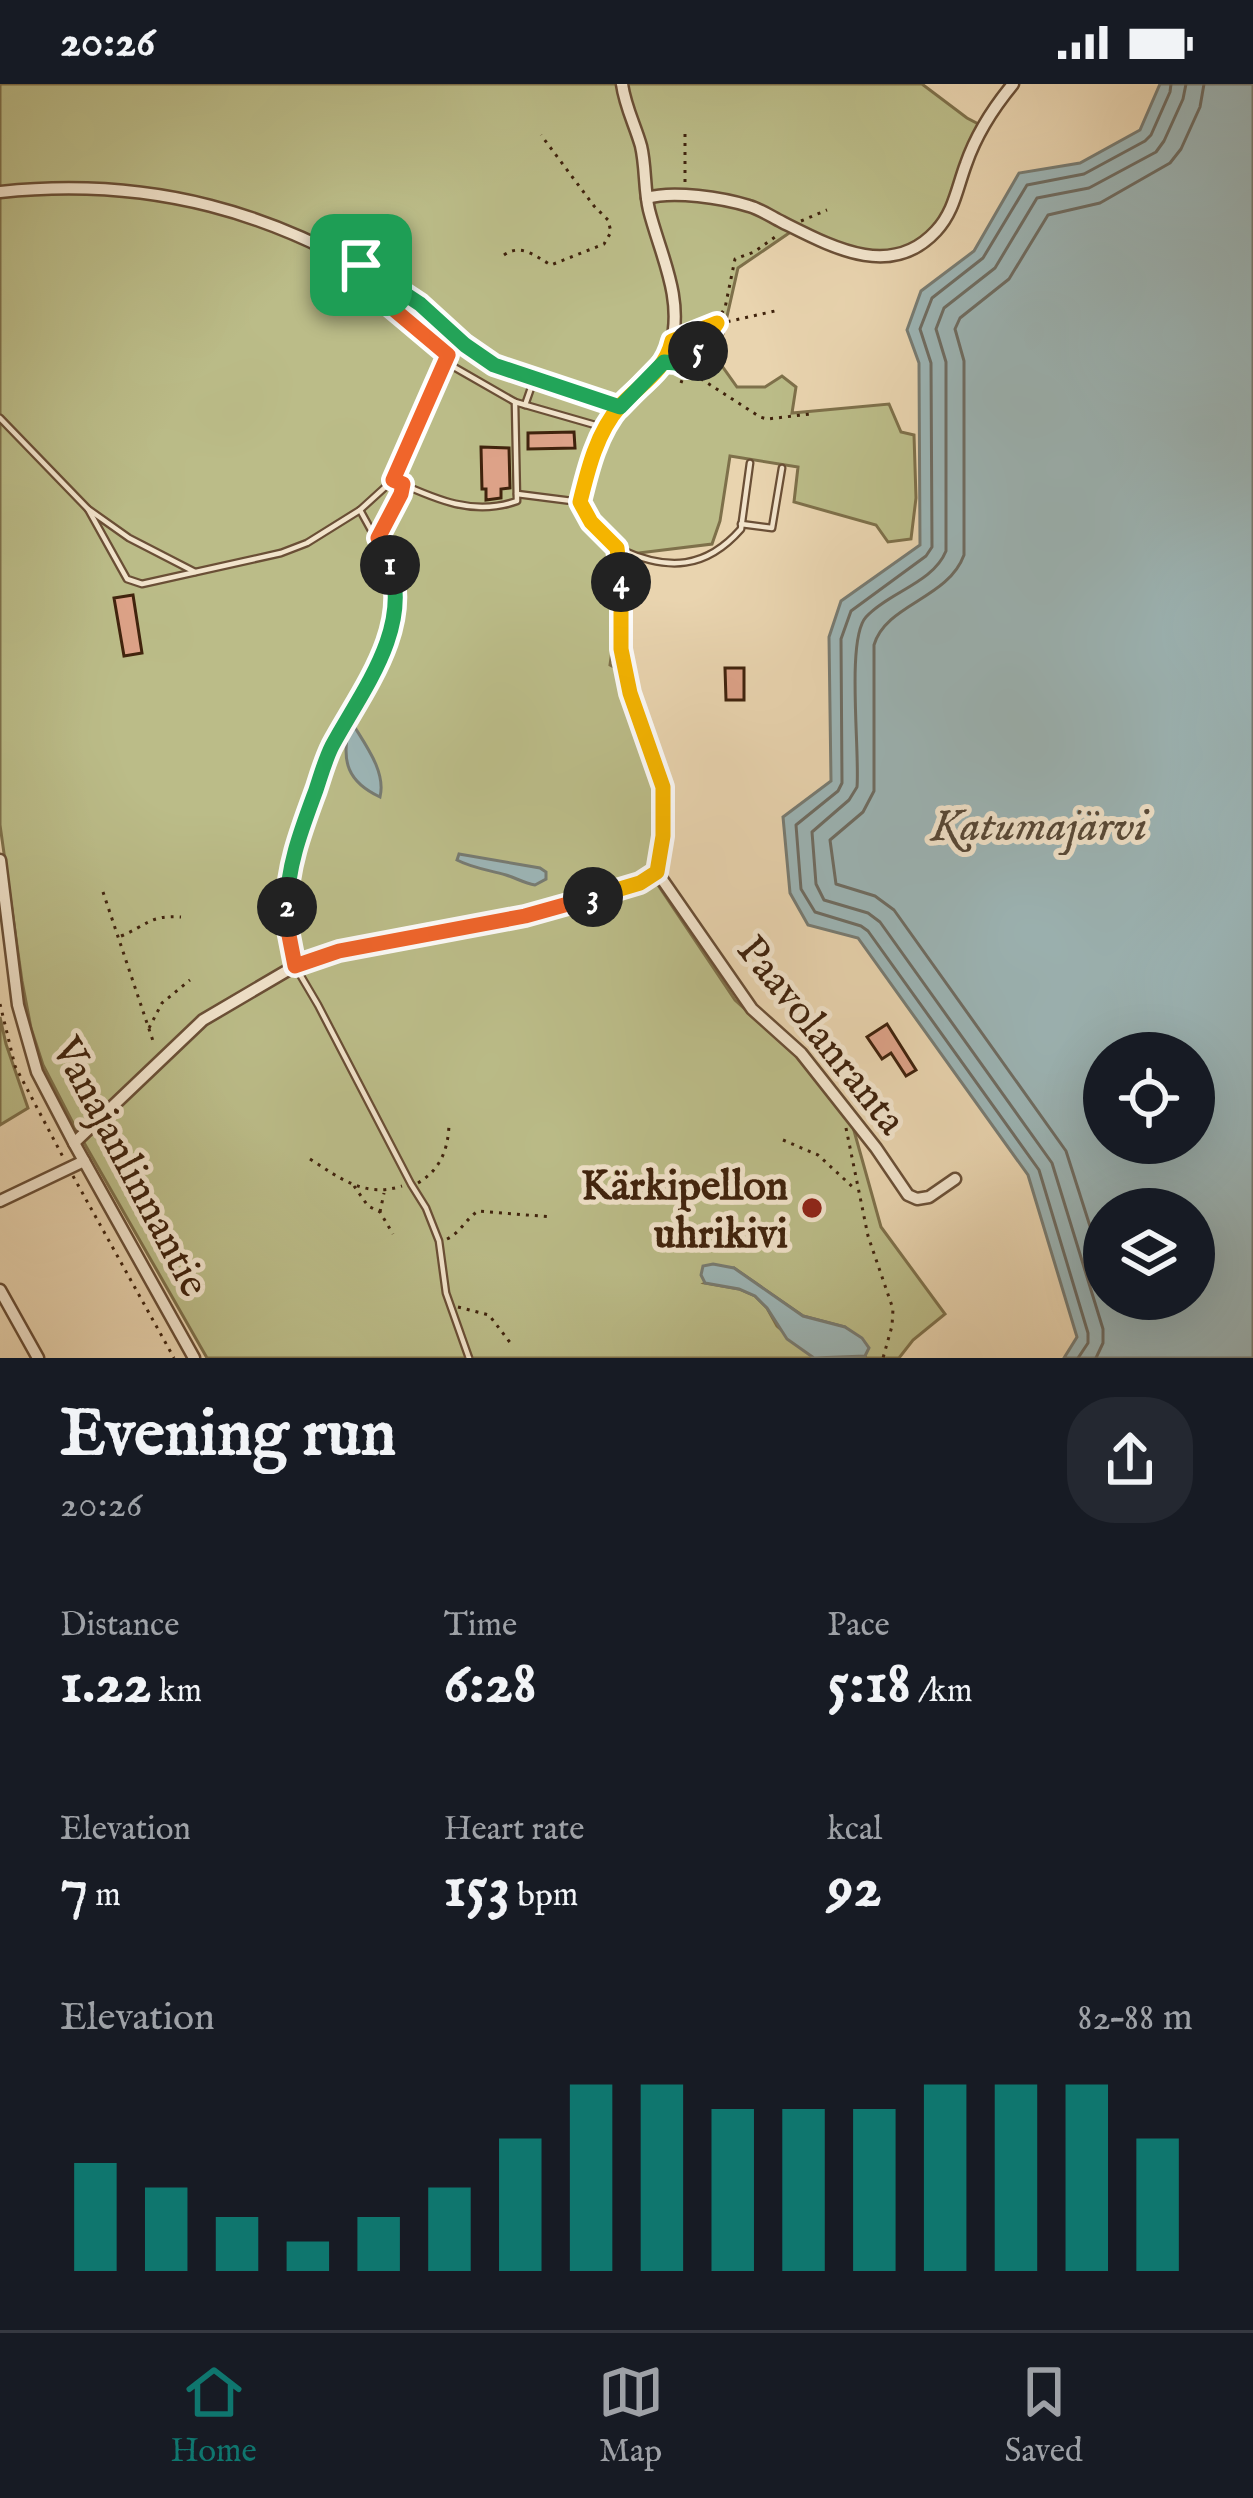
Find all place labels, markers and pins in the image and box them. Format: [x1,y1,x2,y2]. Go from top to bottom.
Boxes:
pin [310,214,412,316]
pin: 5 [668,321,728,381]
pin: 1 [360,535,420,595]
pin: 4 [591,552,651,612]
pin: 3 [563,867,623,927]
pin: 2 [257,877,317,937]
place label: Kärkipellon uhrikivi [581,1161,788,1262]
marker: Kärkipellon uhrikivi [799,1195,825,1221]

